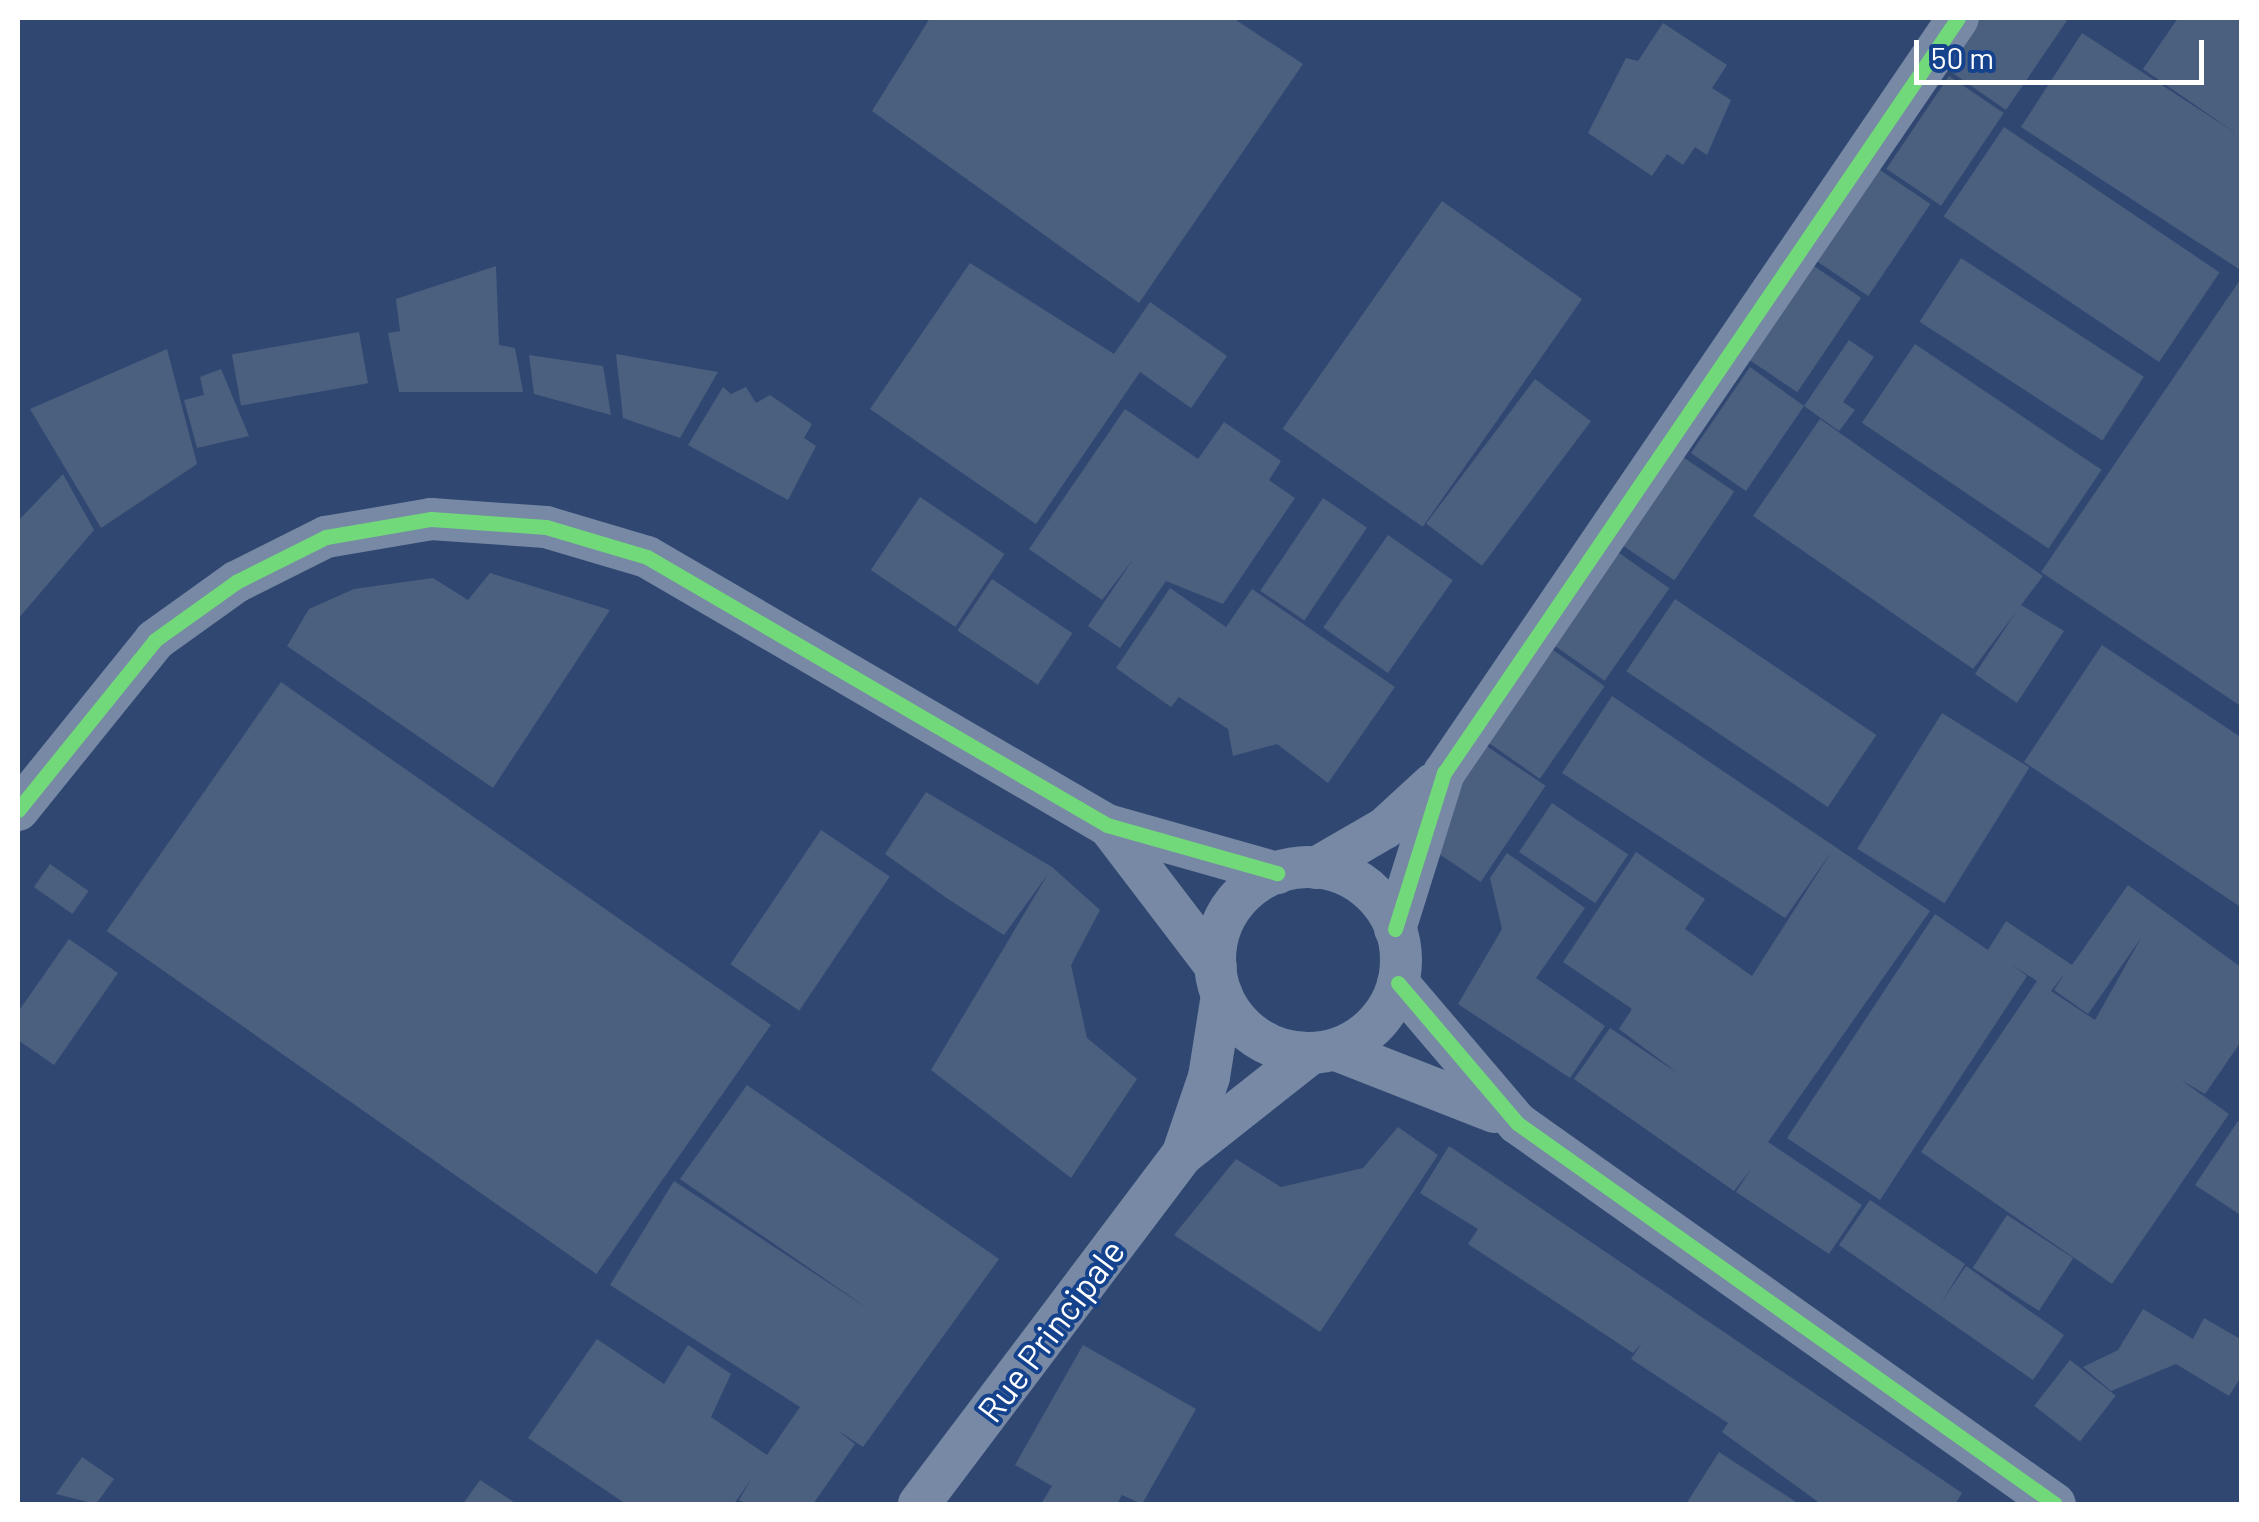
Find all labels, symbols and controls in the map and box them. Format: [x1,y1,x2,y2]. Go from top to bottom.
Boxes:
scale bar [1919,20,2209,82]
text: 50 m [1931,39,1994,75]
street label: Rue Principale [968,1230,1132,1430]

